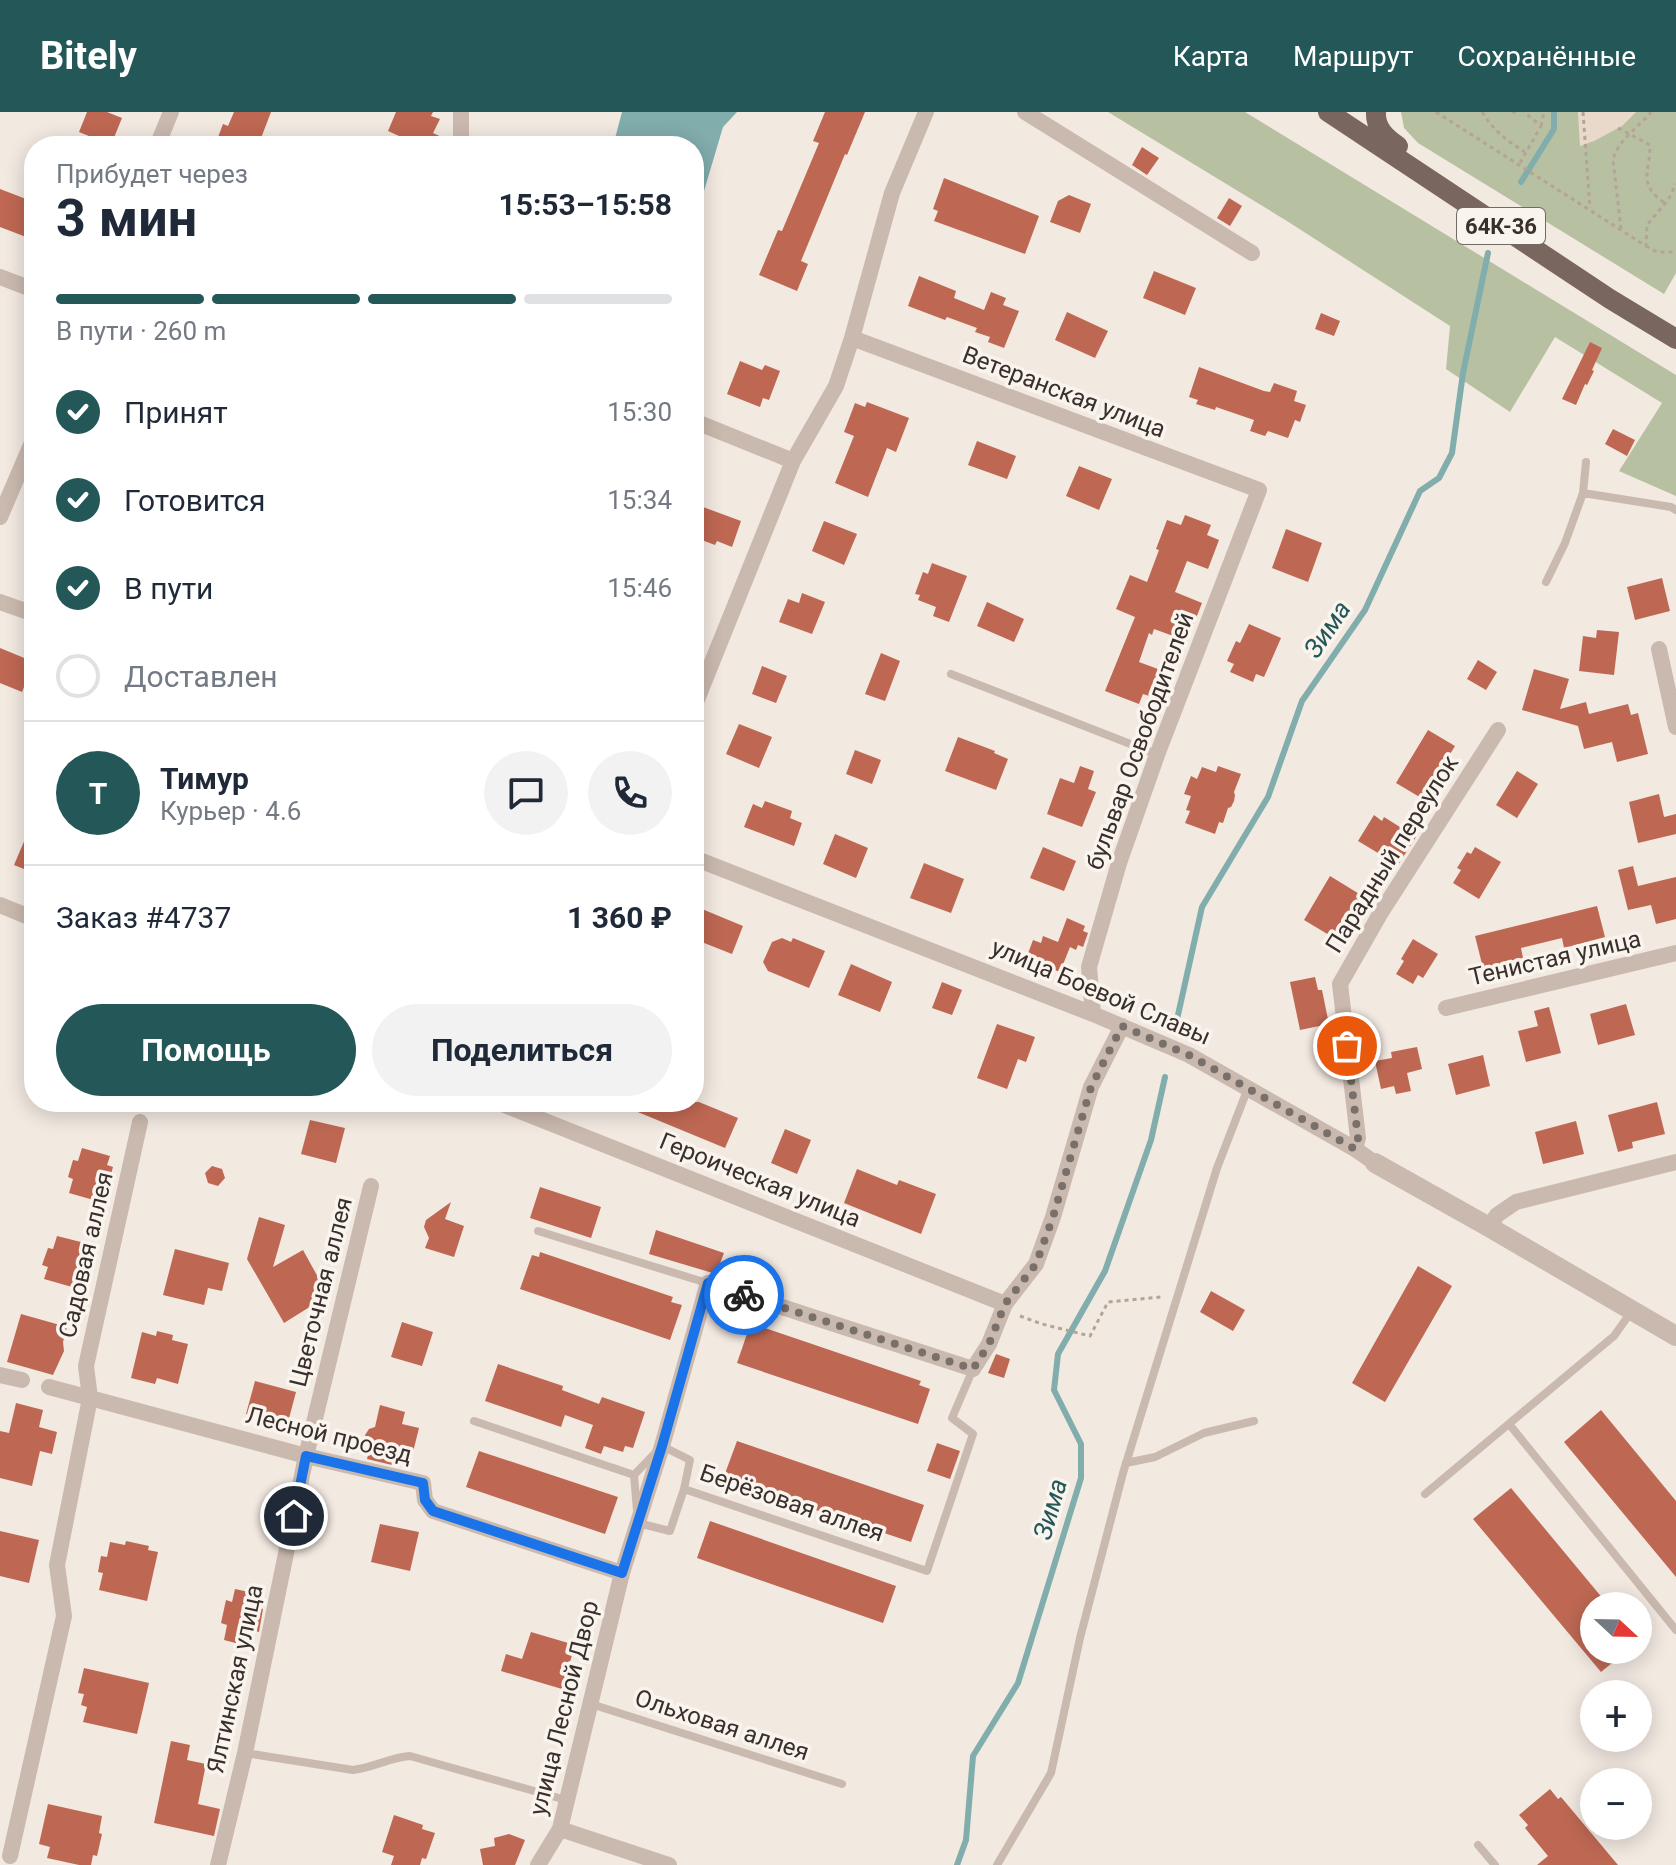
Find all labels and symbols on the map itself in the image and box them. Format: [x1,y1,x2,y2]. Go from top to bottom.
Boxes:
road number: 64К-36 [1457,208,1545,244]
street label: Ветеранская улица [959,340,1169,444]
water label: Зима [1297,595,1357,663]
street label: бульвар Освободителей [1080,608,1200,874]
street label: Парадный переулок [1320,750,1464,958]
street label: Тенистая улица [1466,925,1644,991]
street label: улица Боевой Славы [987,933,1215,1051]
pin [1313,1012,1381,1080]
street label: Героическая улица [655,1127,865,1233]
street label: Садовая аллея [53,1169,119,1341]
street label: Цветочная аллея [284,1194,358,1390]
courier [704,1255,784,1335]
street label: Лесной проезд [243,1401,415,1469]
street label: Берёзовая аллея [696,1458,888,1548]
water label: Зима [1027,1475,1073,1543]
pin [260,1482,328,1550]
street label: Ялтинская улица [201,1582,269,1776]
north arrow [1580,1592,1652,1664]
street label: улица Лесной Двор [524,1598,604,1818]
street label: Ольховая аллея [631,1684,813,1766]

